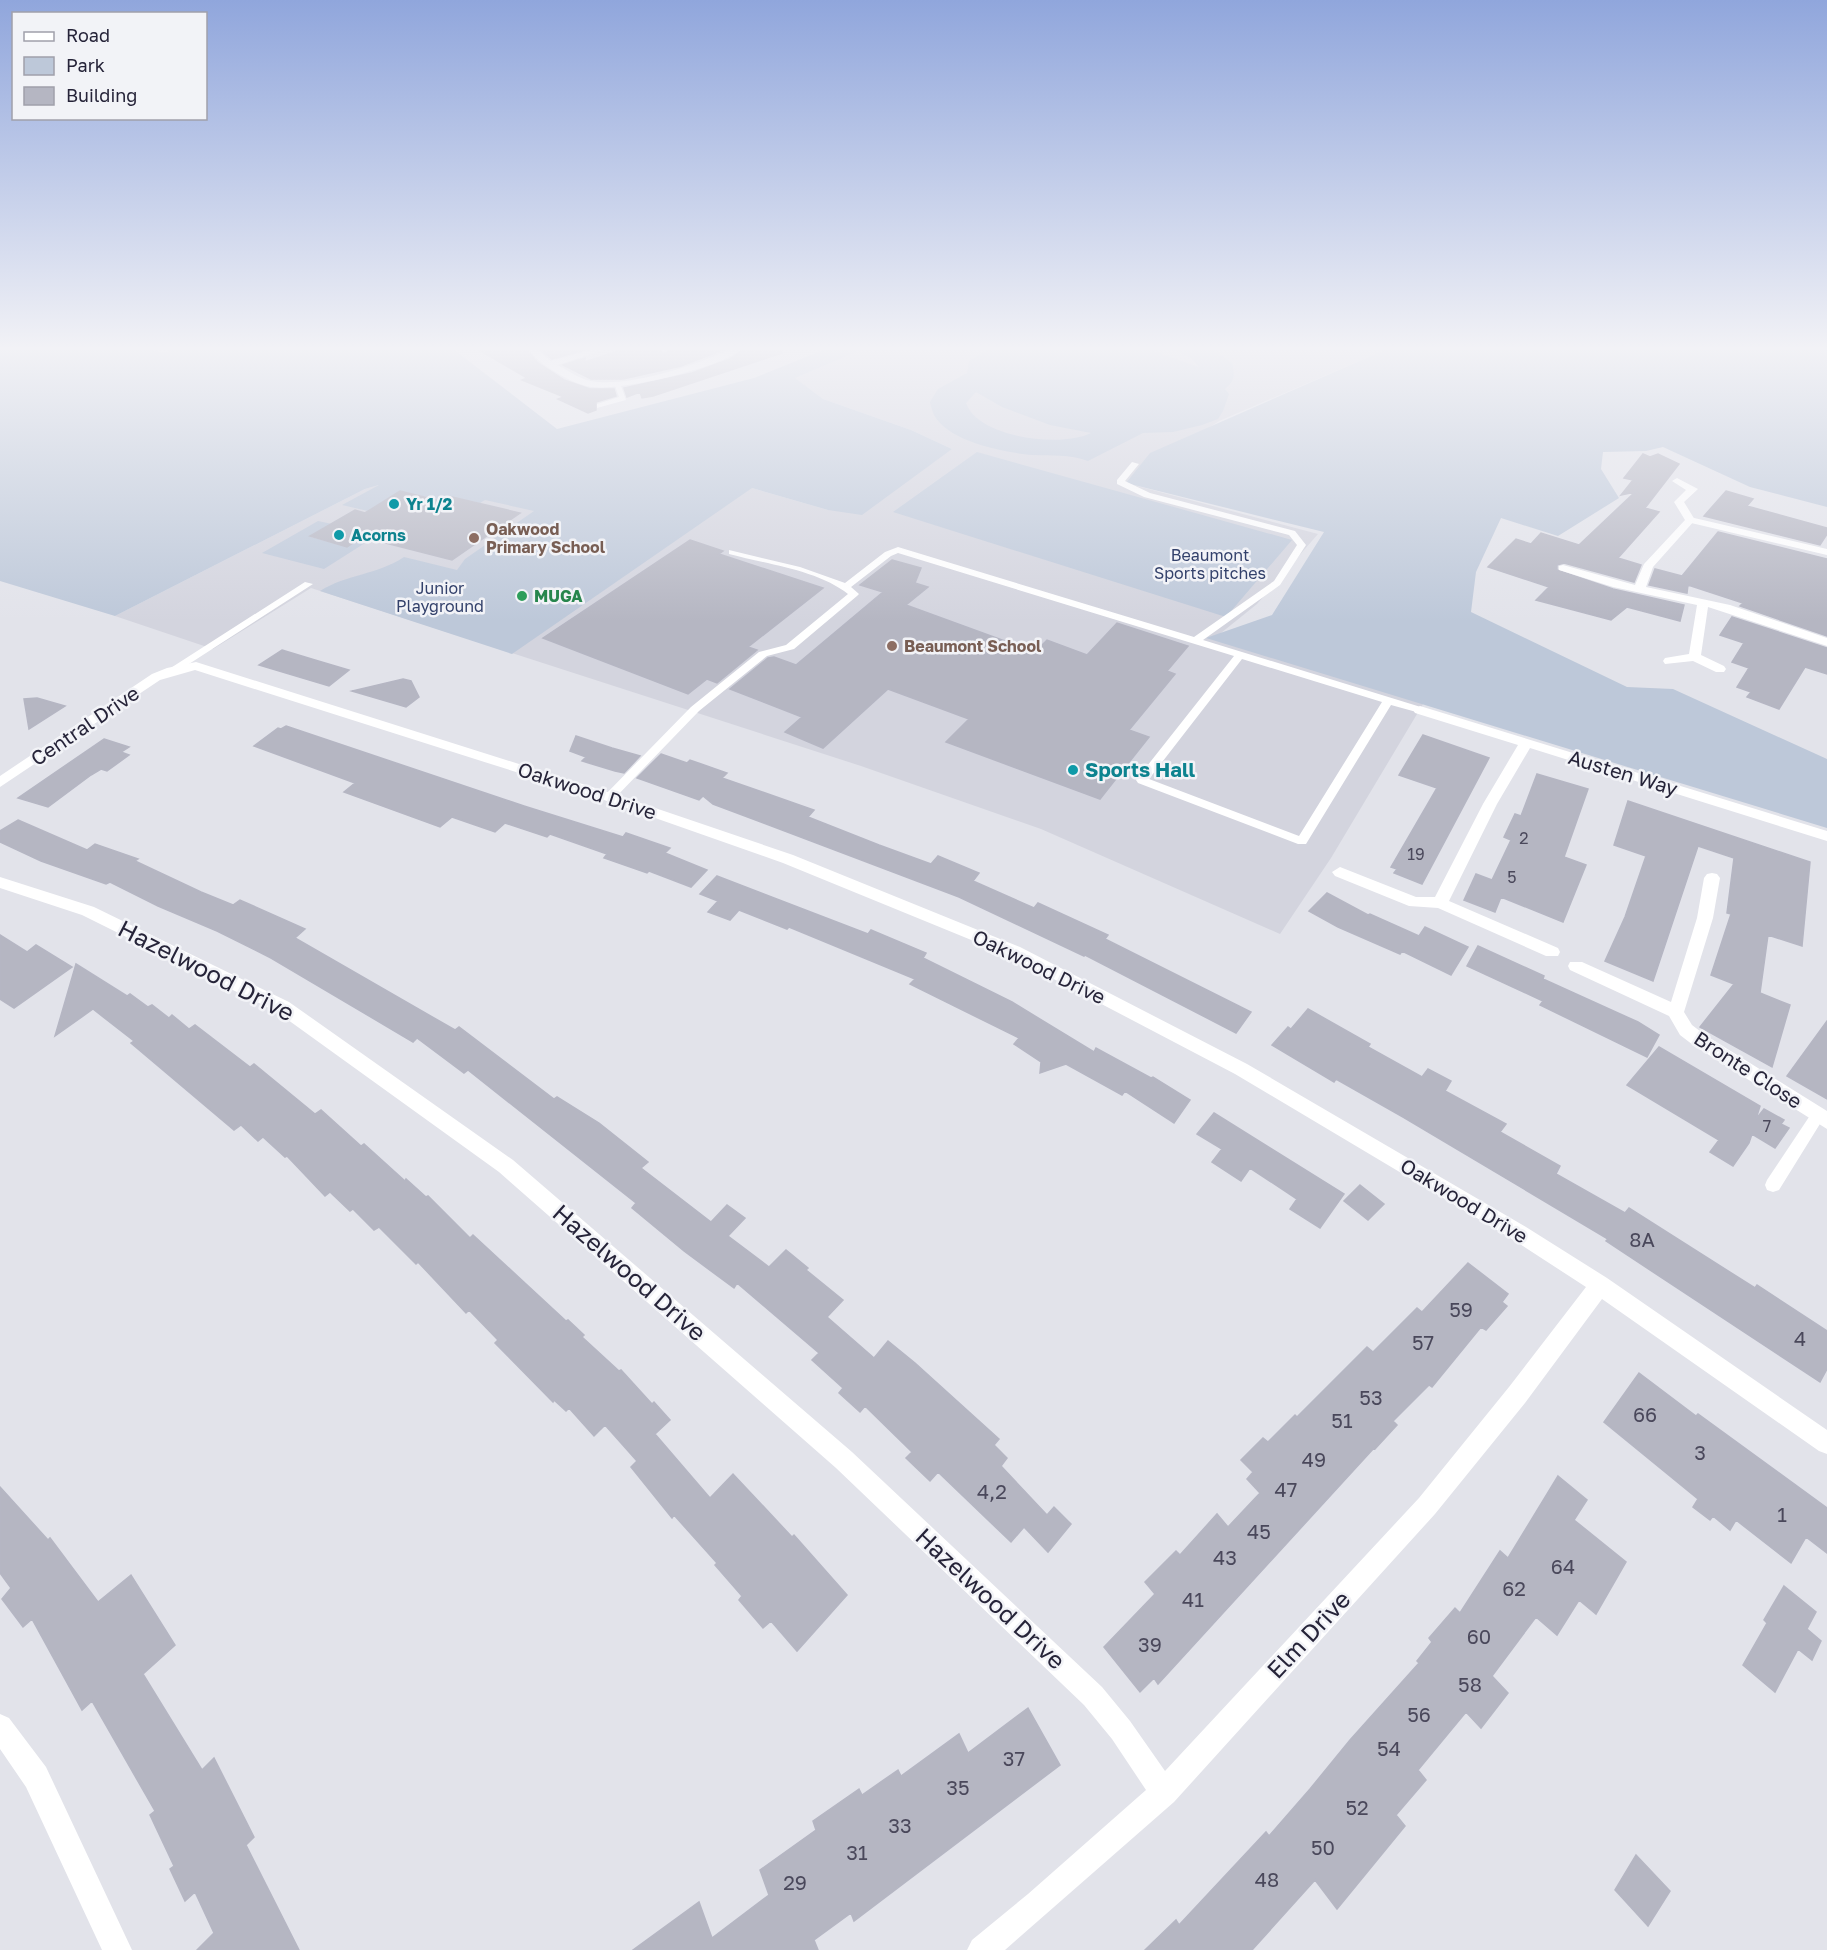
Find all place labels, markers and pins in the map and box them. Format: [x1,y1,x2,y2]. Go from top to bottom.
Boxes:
place label: Yr 1/2 [406,494,453,514]
marker: Yr 1/2 [387,497,401,511]
place label: Oakwood Primary School [486,519,606,557]
place label: Acorns [351,525,406,545]
marker: Acorns [332,528,346,542]
marker: Oakwood Primary School [467,531,481,545]
place label: MUGA [534,586,583,606]
marker: MUGA [515,589,529,603]
place label: Beaumont School [904,636,1042,656]
marker: Beaumont School [885,639,899,653]
place label: Sports Hall [1085,757,1196,781]
marker: Sports Hall [1066,763,1080,777]

